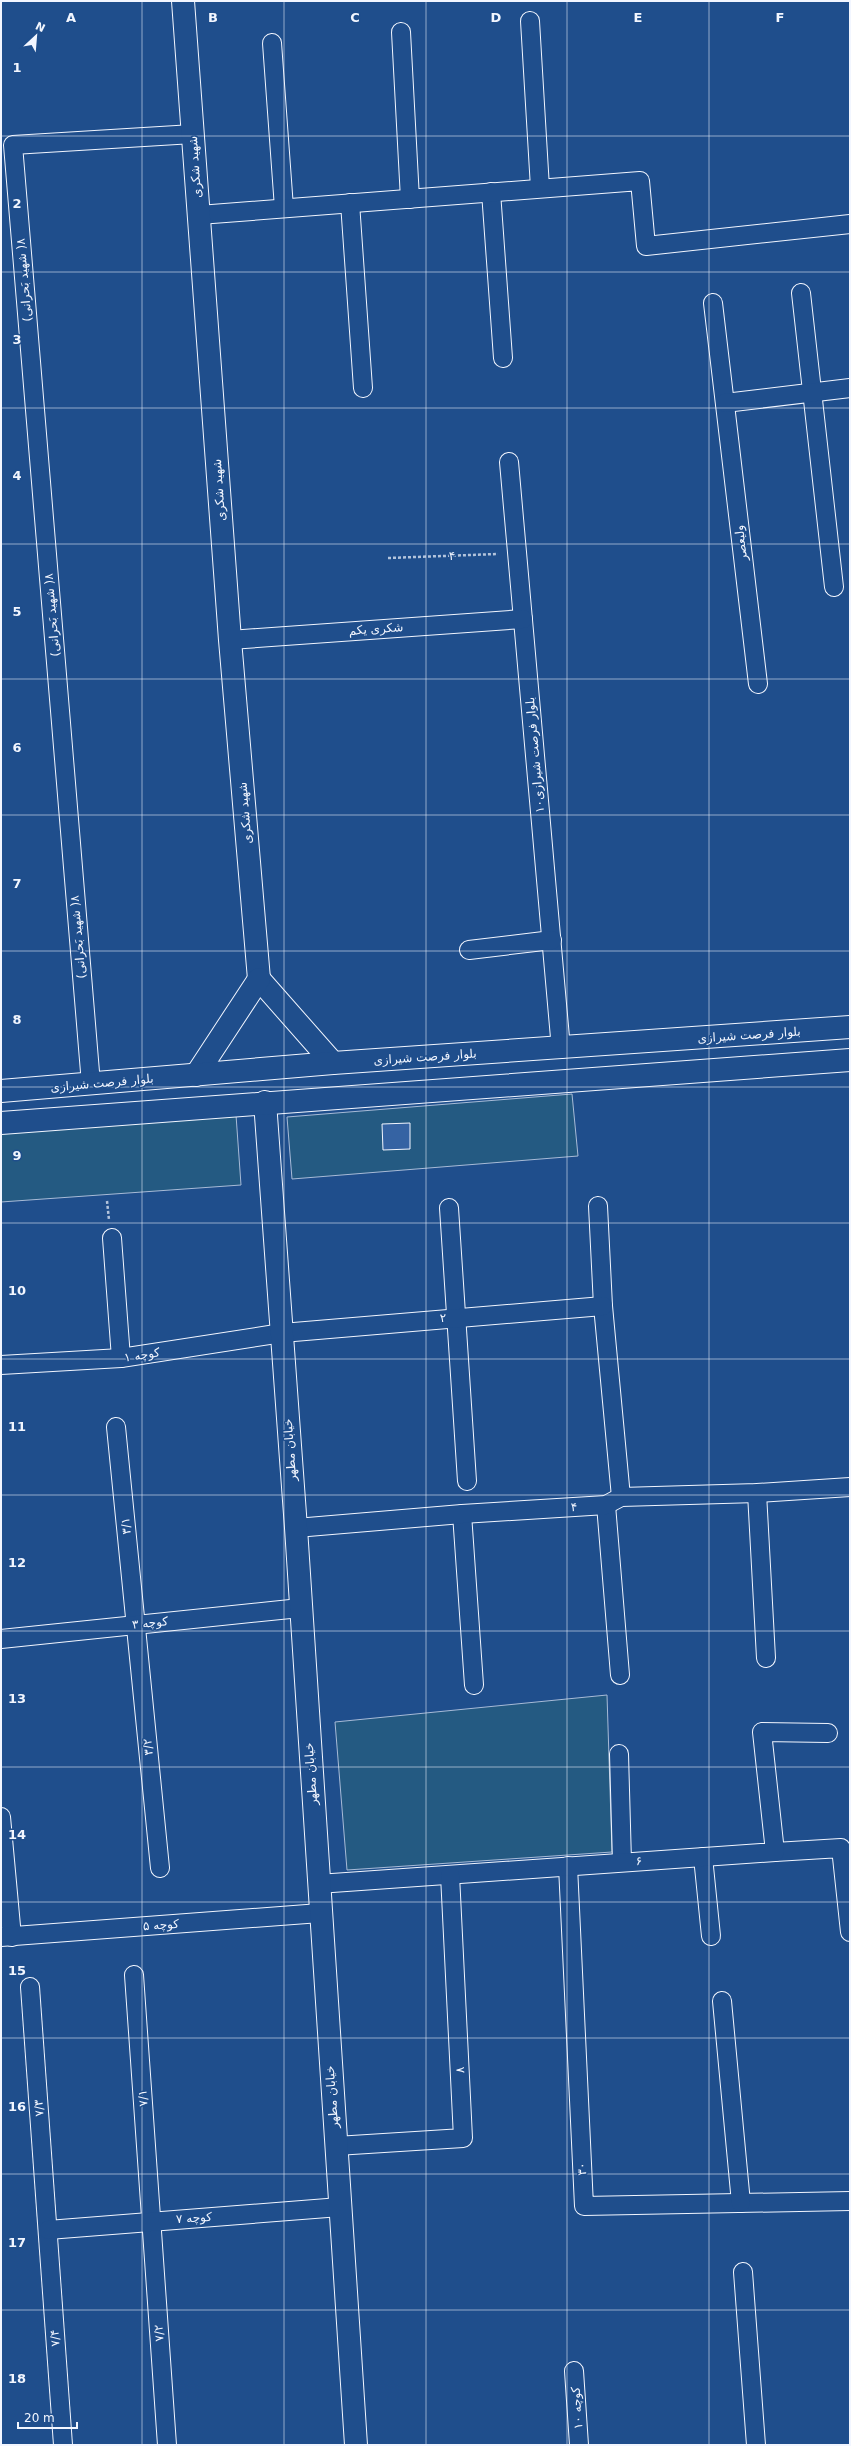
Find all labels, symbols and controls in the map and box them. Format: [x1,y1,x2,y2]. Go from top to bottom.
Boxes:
text: A [66,10,76,25]
text: B [208,10,218,25]
text: C [350,10,360,25]
text: D [491,10,502,25]
text: E [634,10,642,25]
text: F [776,10,784,25]
north arrow [16,16,56,56]
text: N [33,20,47,35]
text: 1 [12,60,22,75]
street label: شهید شکری [186,136,205,198]
text: 2 [12,196,22,211]
street label: (شهید بَحرانی )۸ [13,237,36,322]
text: 3 [12,332,22,347]
street label: شهید شکری [210,459,229,521]
text: 4 [12,468,22,483]
street label: ولیعصر [732,524,751,563]
street label: ۴ [449,549,455,563]
street label: (شهید بَحرانی )۸ [41,572,64,657]
text: 5 [12,604,22,619]
street label: شکری یکم [348,620,404,639]
street label: بلوار فرصت شیرازی۱۰ [523,696,548,814]
text: 6 [12,740,22,755]
street label: شهید شکری [235,781,256,844]
text: 7 [12,876,22,891]
street label: (شهید بَحرانی )۸ [67,894,90,979]
text: 8 [12,1012,22,1027]
street label: بلوار فرصت شیرازی [697,1024,801,1047]
street label: بلوار فرصت شیرازی [373,1046,477,1069]
street label: بلوار فرصت شیرازی [50,1072,154,1095]
text: 9 [12,1148,22,1163]
text: 10 [8,1283,26,1298]
street label: ۲ [439,1311,447,1325]
street label: کوچه ۱ [123,1345,161,1366]
street label: خیابان مطهر [281,1418,300,1483]
text: 11 [8,1419,26,1434]
street label: ۴ [570,1500,578,1514]
street label: ۳/۱ [118,1517,134,1535]
text: 12 [8,1555,26,1570]
street label: کوچه ۳ [131,1614,169,1633]
text: 13 [8,1691,26,1706]
street label: ۳/۲ [140,1738,156,1756]
street label: خیابان مطهر [302,1742,321,1807]
text: 14 [8,1827,26,1842]
street label: ۶ [635,1854,643,1868]
street label: کوچه ۵ [143,1917,180,1934]
text: 15 [8,1963,26,1978]
street label: خیابان مطهر [323,2065,342,2130]
street label: ۸ [453,2066,467,2074]
street label: ۷/۱ [135,2089,151,2107]
text: 16 [8,2099,26,2114]
street label: ۷/۳ [31,2099,47,2117]
street label: ۳۰ [575,2162,589,2176]
street label: کوچه ۷ [176,2210,213,2227]
text: 17 [8,2235,26,2250]
street label: ۷/۲ [151,2324,167,2342]
street label: ۷/۴ [47,2329,63,2347]
text: 18 [8,2371,26,2386]
street label: کوچه ۱۰ [569,2386,586,2430]
scale bar [18,2404,77,2430]
text: 20 m [24,2411,55,2425]

